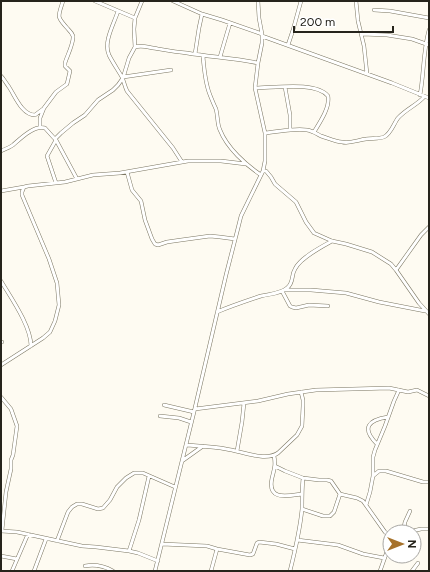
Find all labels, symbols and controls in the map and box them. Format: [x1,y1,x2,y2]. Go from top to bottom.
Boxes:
scale bar [294,8,393,34]
text: 200 m [300,15,335,29]
north arrow [382,524,422,564]
text: N [405,540,418,548]

